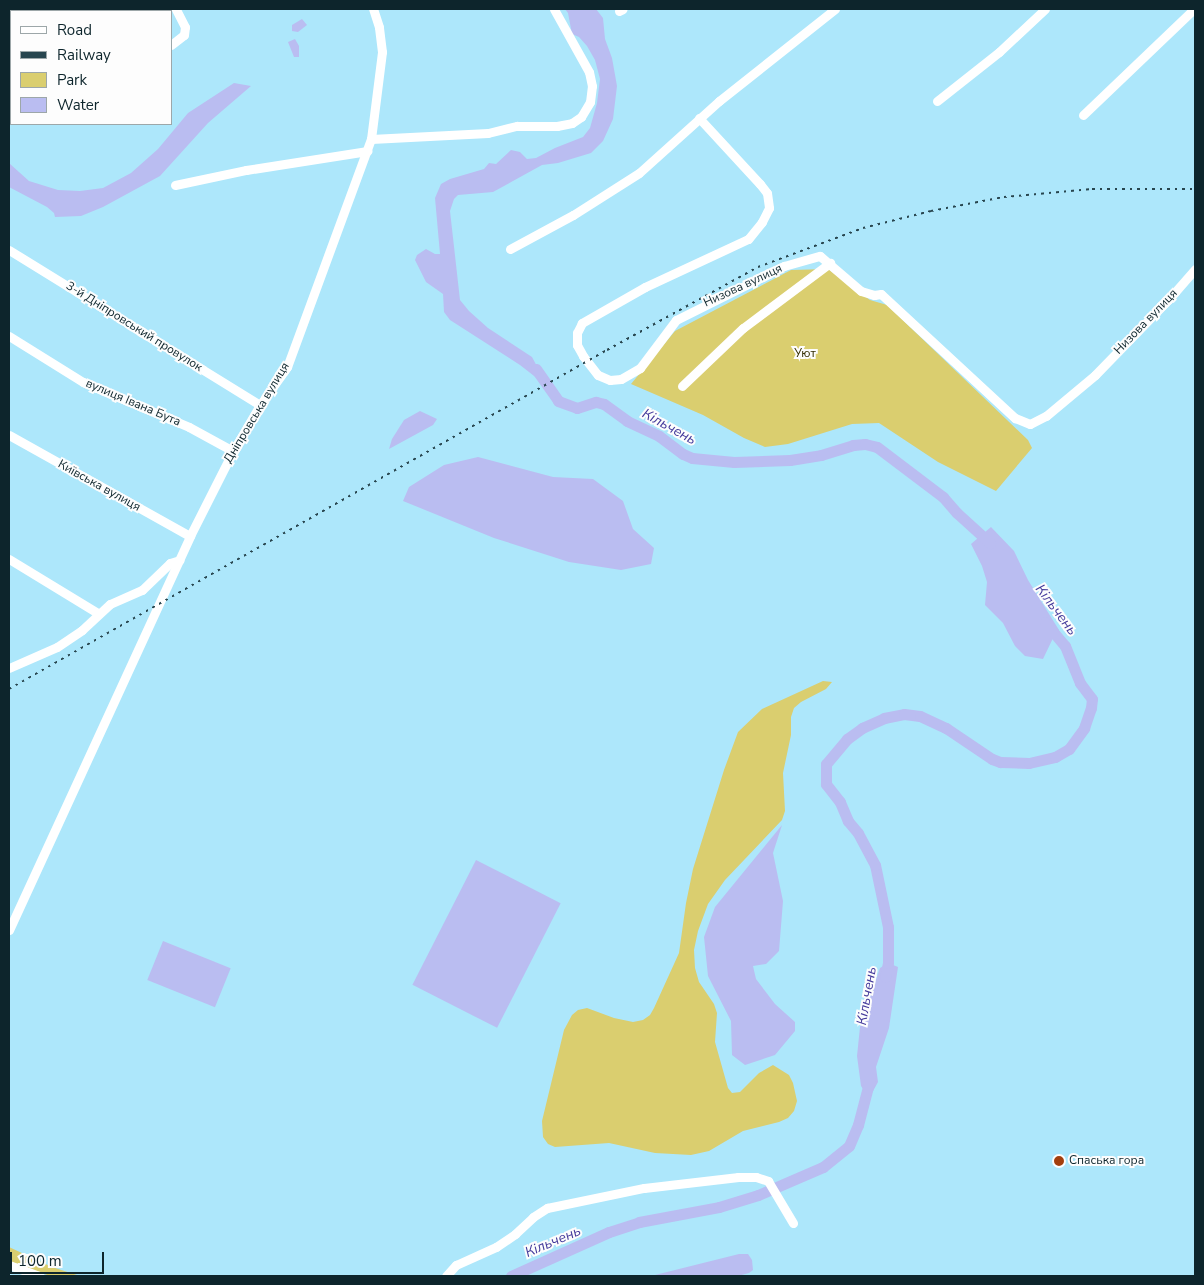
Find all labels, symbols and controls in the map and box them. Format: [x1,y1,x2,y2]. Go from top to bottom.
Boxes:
legend [10,10,172,125]
text: Road [57,20,92,40]
text: Railway [57,45,111,65]
text: Park [57,70,87,90]
text: Water [57,95,99,115]
street label: Низова вулиця [701,262,785,310]
street label: 3-й Дніпровський провулок [63,279,205,375]
street label: Низова вулиця [1111,286,1181,358]
park label: Уют [794,347,816,361]
street label: Дніпровська вулиця [221,360,293,466]
street label: вулиця Івана Бута [83,376,183,430]
water label: Кільчень [639,405,699,449]
street label: Київська вулиця [55,457,143,515]
water label: Кільчень [1032,581,1080,639]
water label: Кільчень [854,966,880,1026]
place label: Спаська гора [1069,1154,1144,1168]
marker: Спаська гора [1053,1155,1065,1167]
water label: Кільчень [523,1223,583,1261]
scale bar [12,1242,106,1274]
text: 100 m [18,1251,62,1271]

